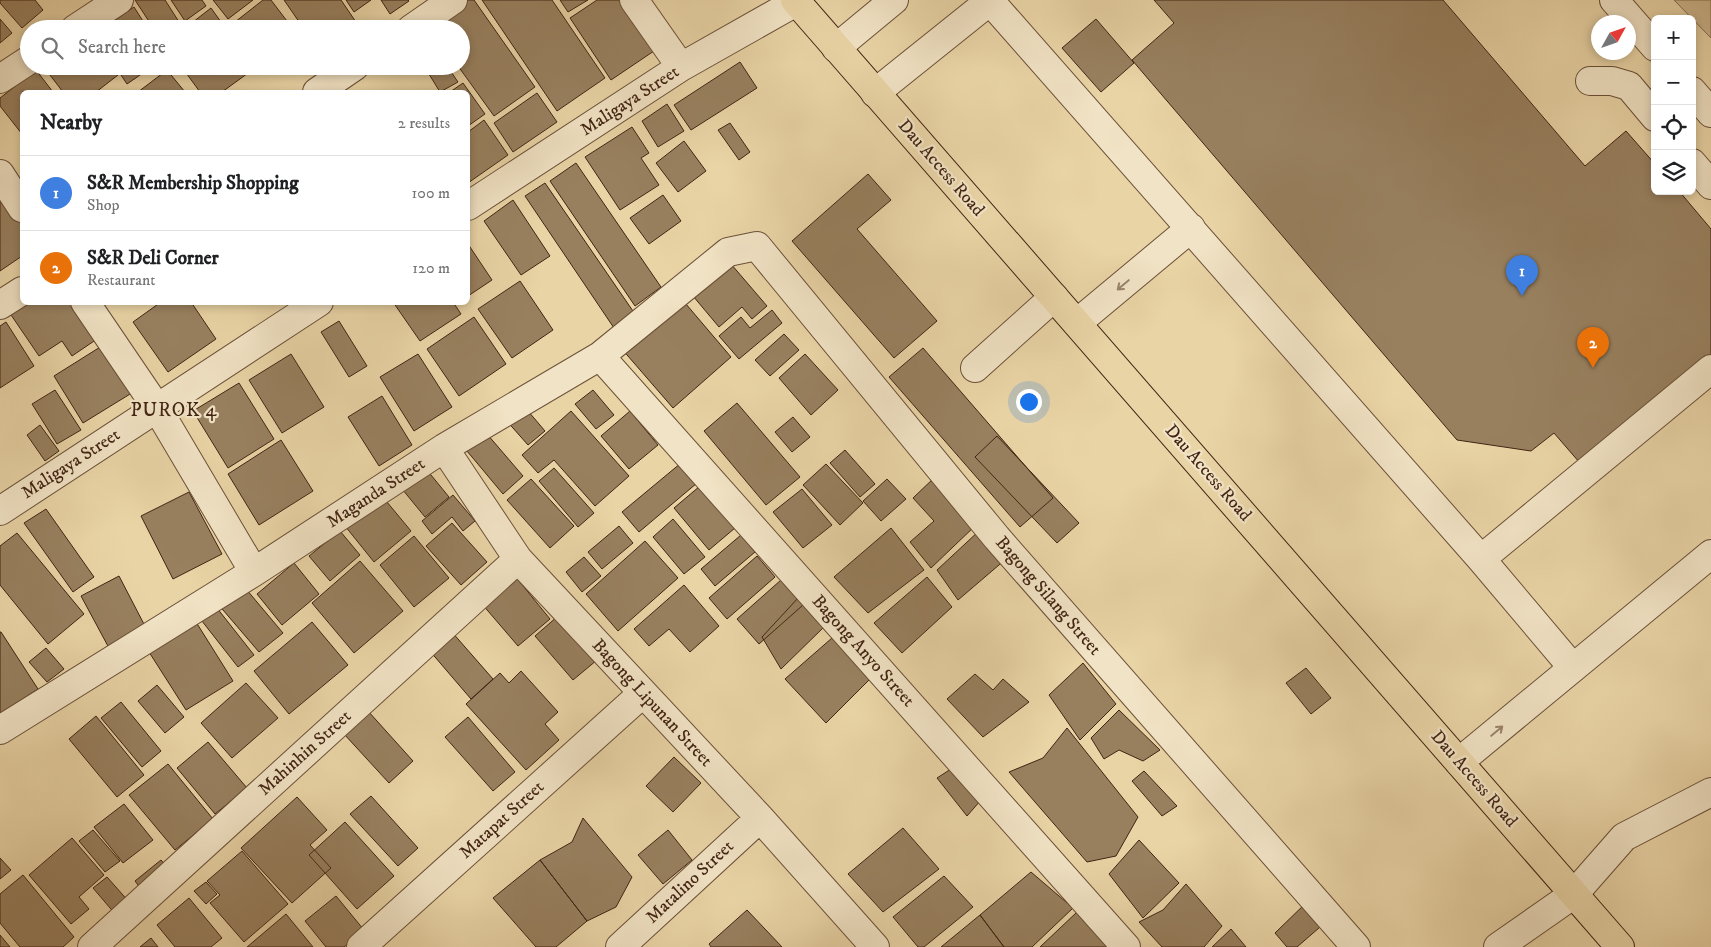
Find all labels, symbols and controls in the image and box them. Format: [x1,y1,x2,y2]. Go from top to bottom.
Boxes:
north arrow [1591,15,1636,60]
map controls [1651,15,1696,195]
button: + [1651,15,1696,60]
search box [20,20,470,75]
icon: search [38,34,66,62]
text: Search here [78,36,166,59]
button: − [1651,60,1696,105]
street label: Maligaya Street [577,61,684,141]
button: locate [1651,105,1696,150]
text: Nearby [40,110,102,136]
text: 2 results [398,113,450,133]
street label: Dau Access Road [893,115,989,221]
button: layers [1651,150,1696,195]
text: S&R Membership Shopping [87,172,298,195]
text: 1 [53,183,59,203]
text: 100 m [412,183,450,203]
text: Shop [87,195,120,215]
text: S&R Deli Corner [87,247,219,270]
pin: 1 [1506,255,1538,296]
text: 2 [52,258,60,278]
text: 120 m [412,258,450,278]
text: Restaurant [87,270,155,290]
one-way arrow [1116,279,1129,290]
pin: 2 [1577,327,1609,368]
your location [1016,389,1042,415]
district label: PUROK 4 [131,399,217,422]
street label: Dau Access Road [1160,420,1256,526]
street label: Maligaya Street [18,424,125,504]
street label: Maganda Street [323,453,430,533]
street label: Bagong Silang Street [990,532,1106,660]
street label: Bagong Anyo Street [807,591,919,712]
street label: Bagong Lipunan Street [587,634,717,772]
street label: Mahinhin Street [254,705,356,800]
one-way arrow [1490,725,1503,736]
street label: Dau Access Road [1426,726,1522,832]
street label: Matapat Street [455,776,549,864]
street label: Matalino Street [642,836,739,928]

